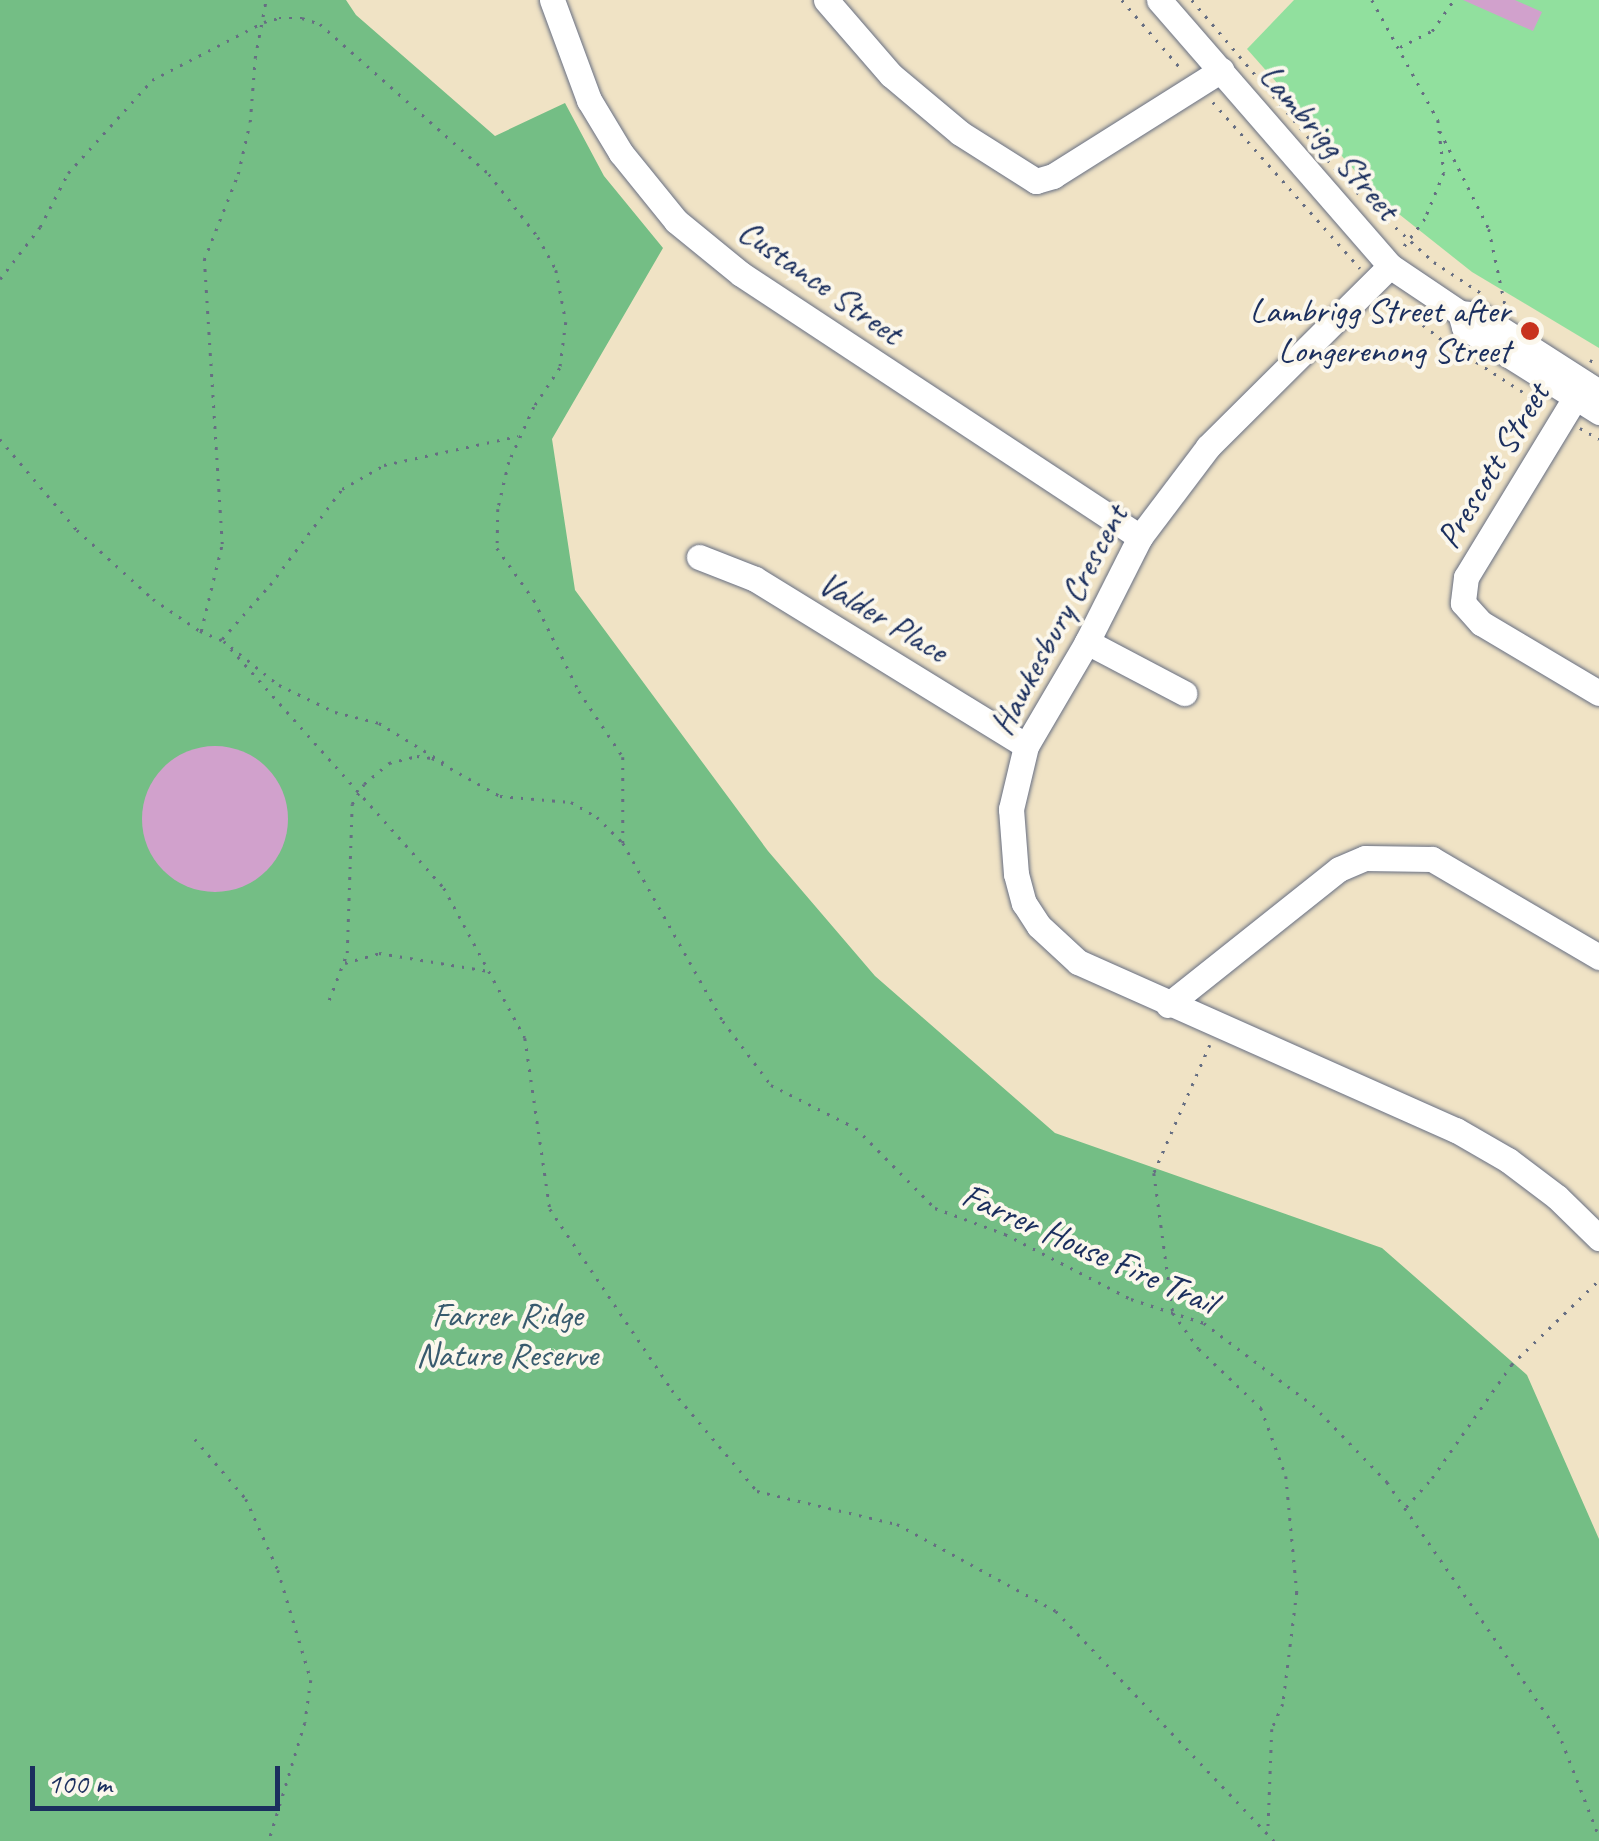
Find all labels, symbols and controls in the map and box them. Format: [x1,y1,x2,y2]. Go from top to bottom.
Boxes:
street label: Lambrigg Street [1250,55,1408,229]
street label: Custance Street [730,210,910,354]
place label: Lambrigg Street after Longerenong Street [1248,290,1510,372]
marker: Lambrigg Street after Longerenong Street [1519,320,1541,342]
street label: Prescott Street [1427,376,1559,556]
street label: Hawkesbury Crescent [981,498,1137,742]
street label: Valder Place [810,562,956,672]
street label: Farrer House Fire Trail [956,1174,1222,1324]
park label: Farrer Ridge Nature Reserve [416,1294,598,1376]
scale bar [35,1746,285,1808]
text: 100 m [47,1764,112,1802]

